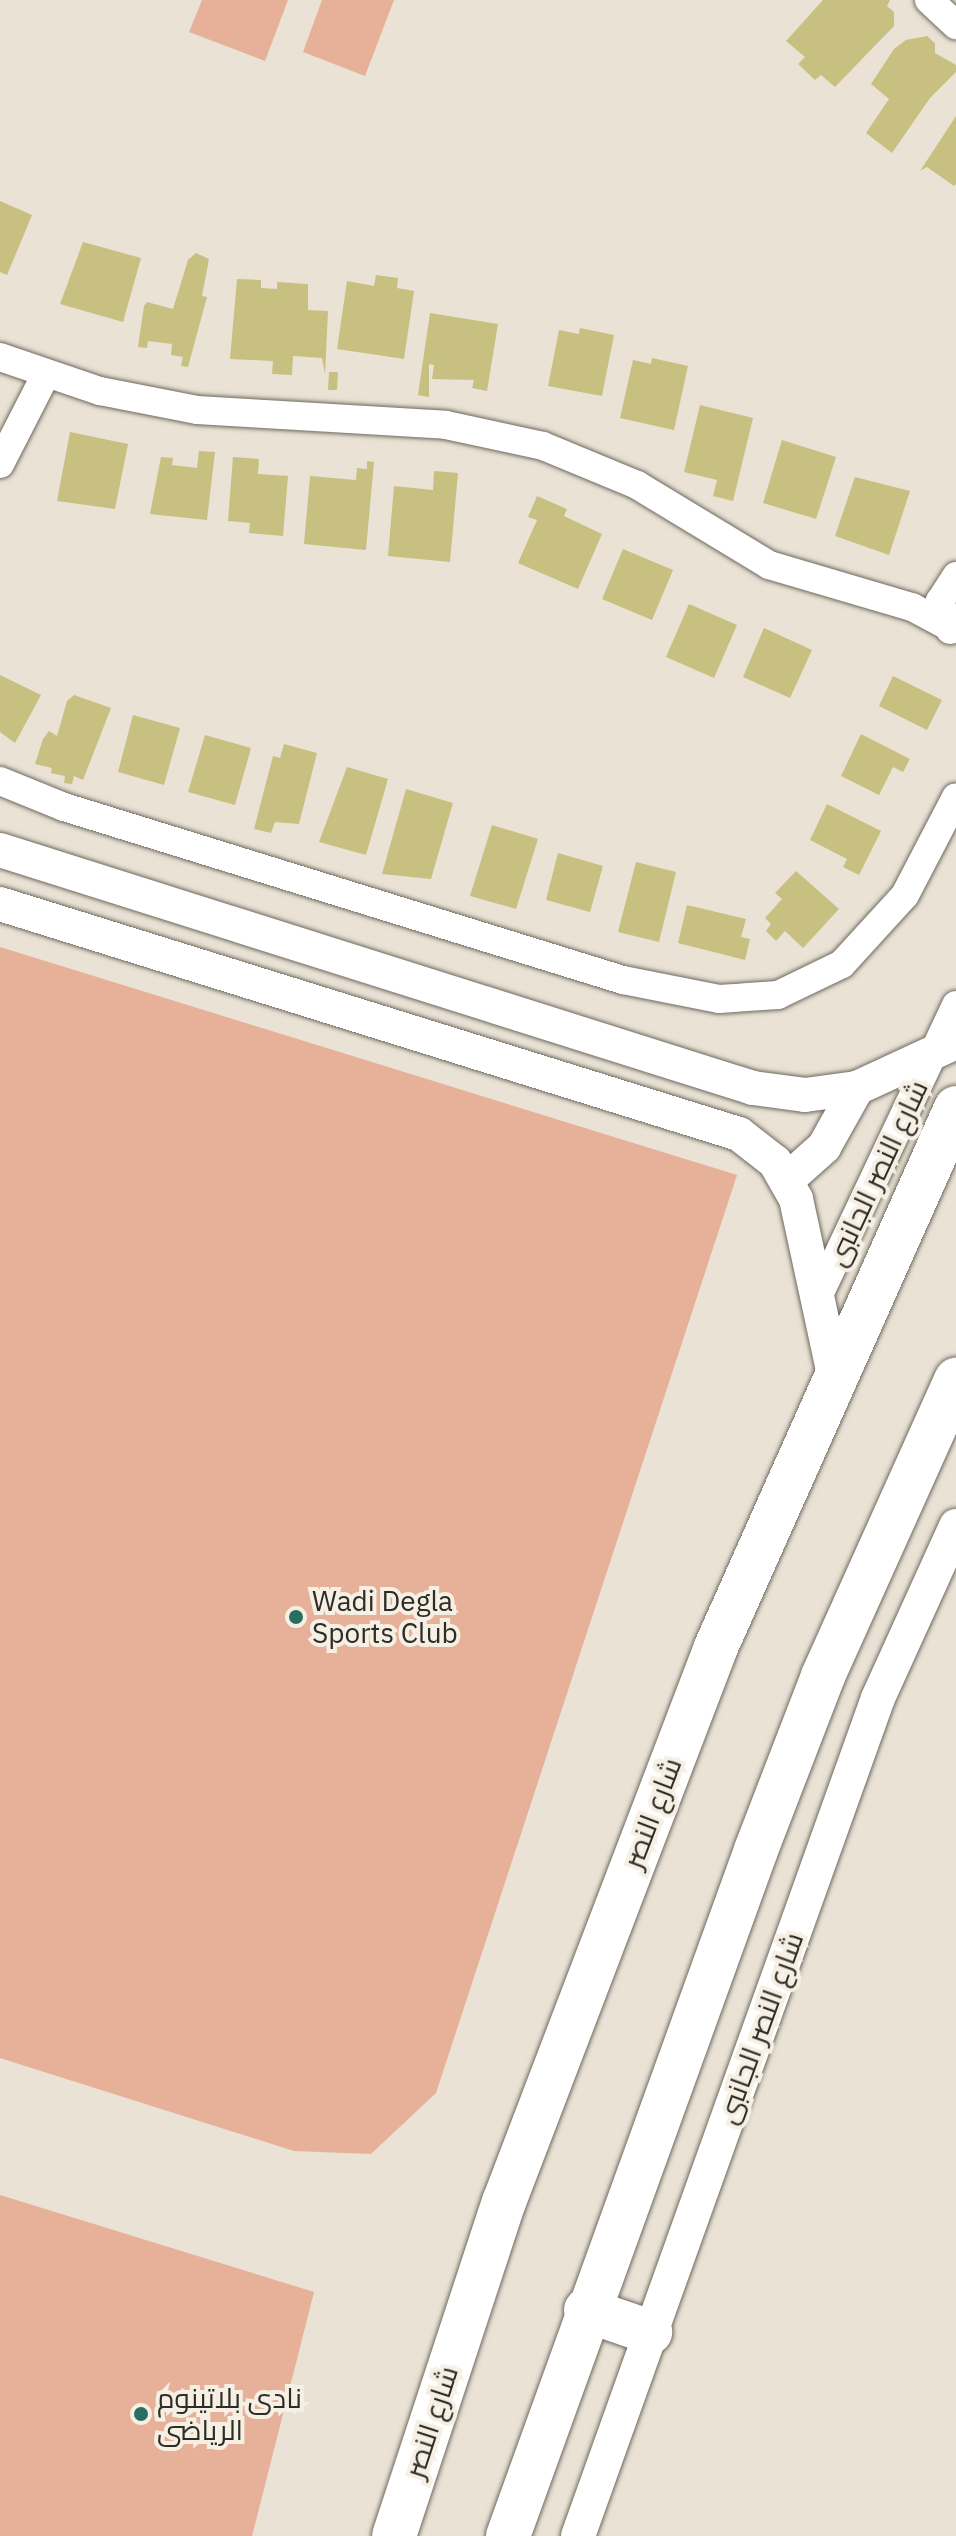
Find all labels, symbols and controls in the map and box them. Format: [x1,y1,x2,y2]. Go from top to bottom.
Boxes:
street label: شارع النصر الجانبى [819,1075,935,1271]
place label: Wadi Degla Sports Club [312,1584,458,1650]
marker: Wadi Degla Sports Club [287,1608,305,1626]
street label: شارع النصر [616,1753,688,1873]
street label: شارع النصر الجانبى [710,1928,810,2128]
street label: شارع النصر [397,2362,465,2482]
place label: نادى بلاتينوم الرياضى [157,2381,302,2447]
marker: نادى بلاتينوم الرياضى [132,2405,150,2423]

